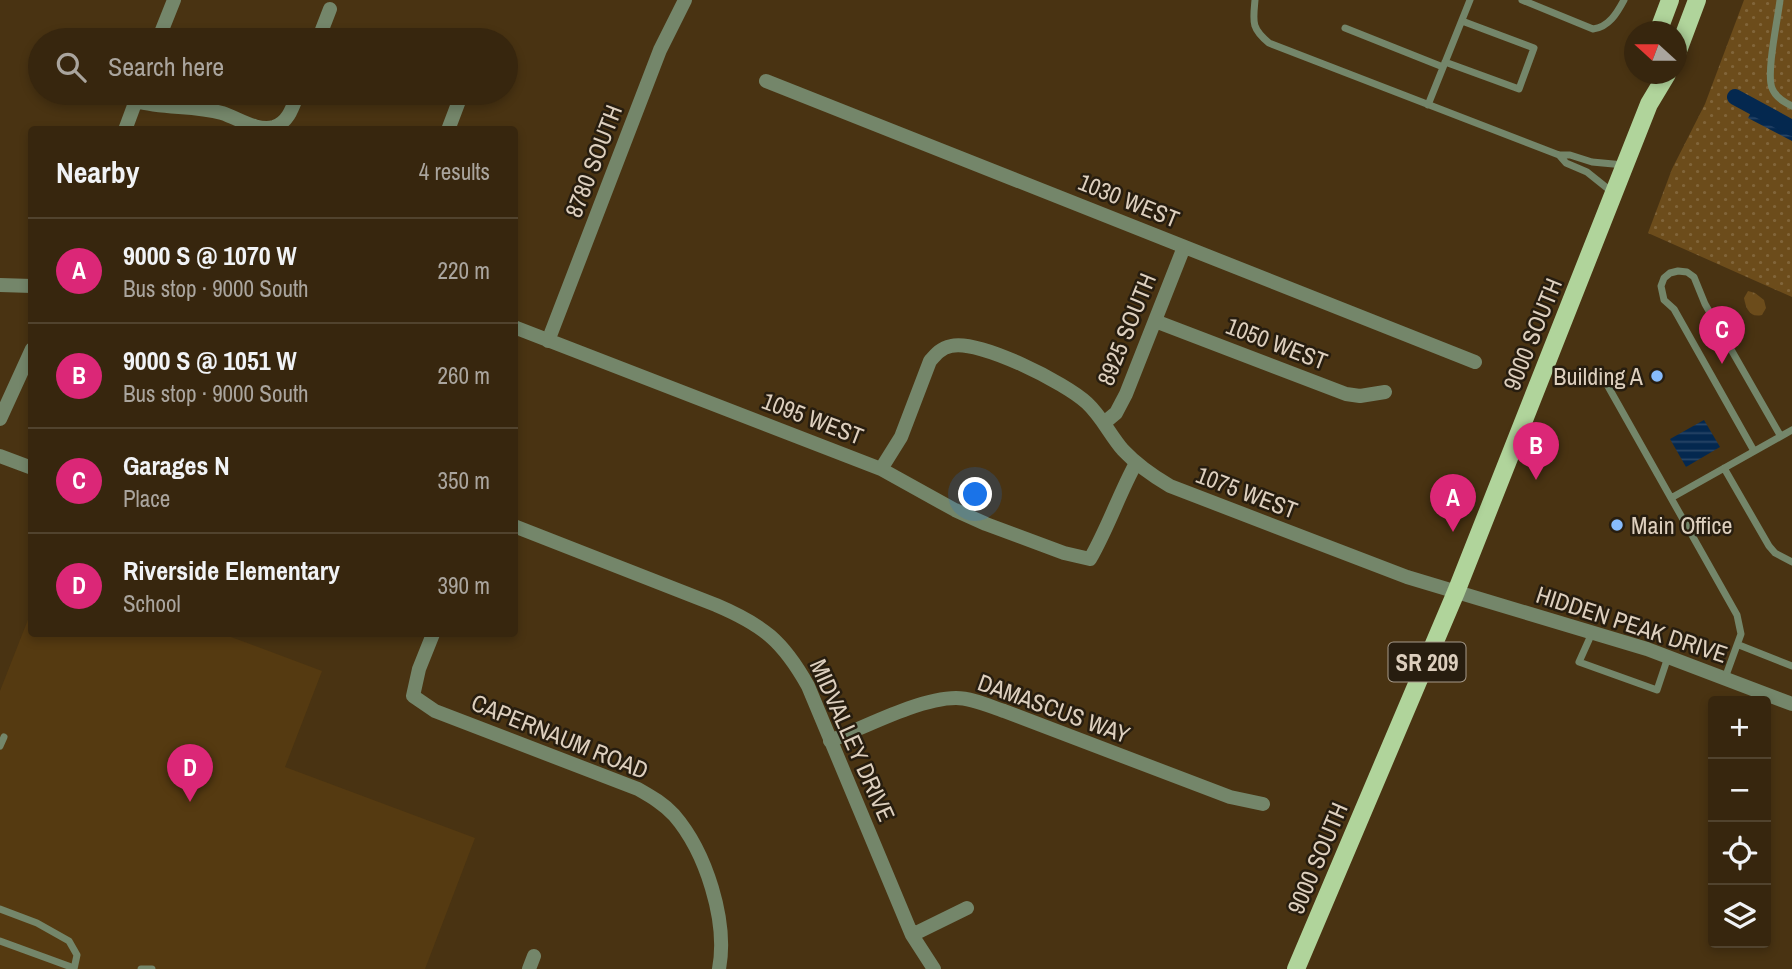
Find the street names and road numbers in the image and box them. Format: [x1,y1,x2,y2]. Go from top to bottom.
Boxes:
street label: 8780 SOUTH [557,100,629,222]
street label: 1030 WEST [1074,165,1184,235]
street label: 8925 SOUTH [1089,268,1163,390]
street label: 9000 SOUTH [1495,273,1569,395]
street label: 1050 WEST [1222,309,1332,377]
street label: 1095 WEST [758,384,868,452]
street label: 1075 WEST [1192,458,1302,526]
street label: HIDDEN PEAK DRIVE [1532,578,1732,670]
road number: SR 209 [1388,642,1466,682]
street label: MIDVALLEY DRIVE [803,654,903,826]
street label: DAMASCUS WAY [974,666,1134,750]
street label: CAPERNAUM ROAD [467,686,653,786]
street label: 9000 SOUTH [1279,797,1355,919]

